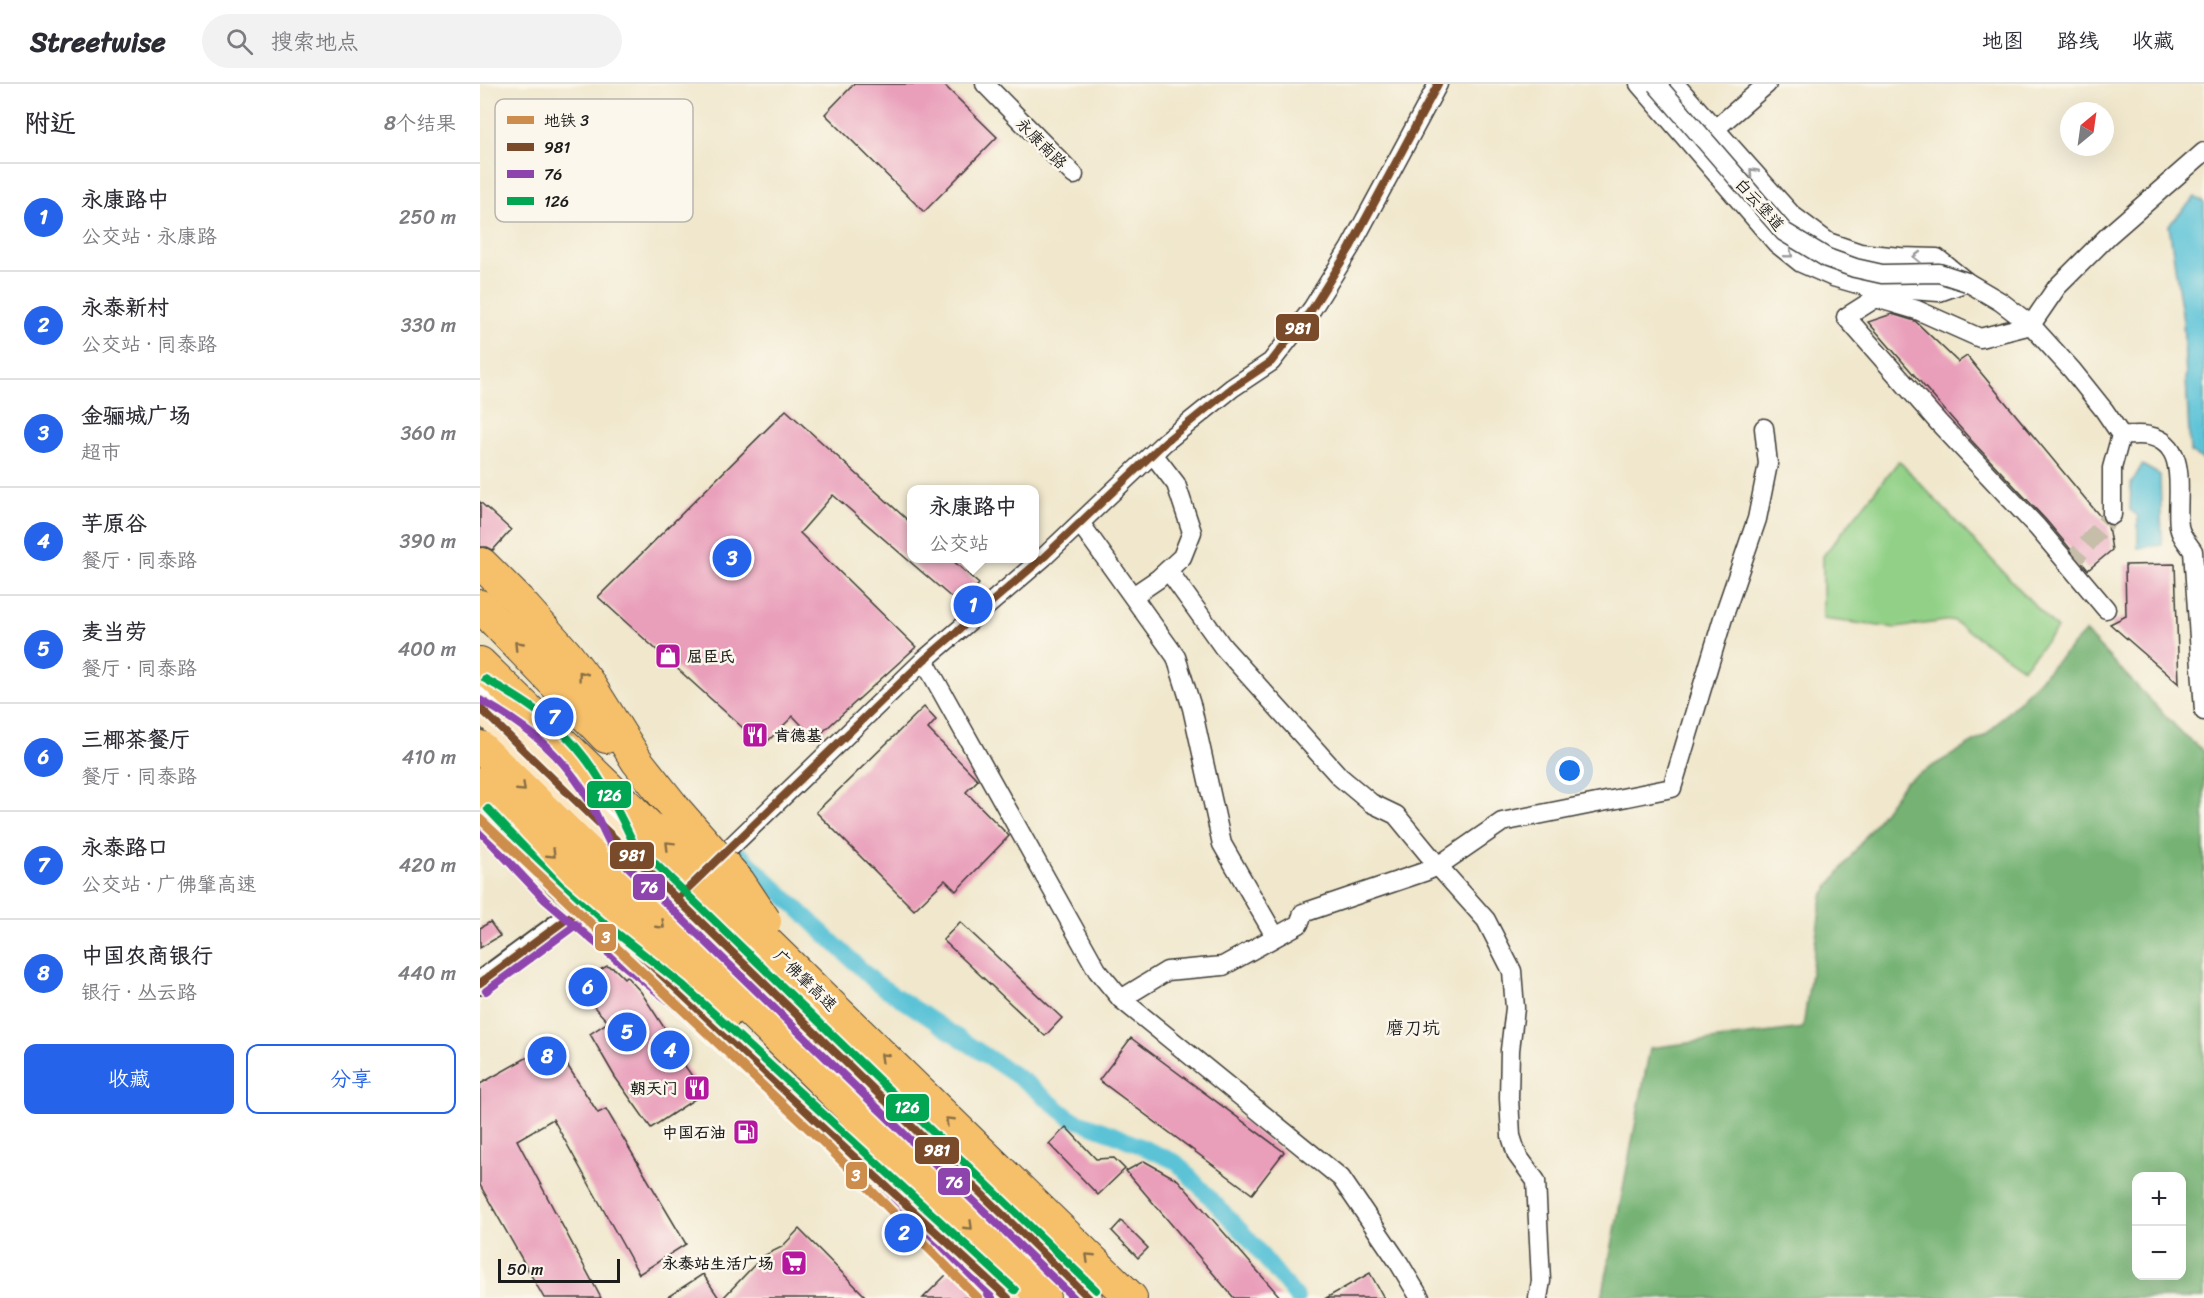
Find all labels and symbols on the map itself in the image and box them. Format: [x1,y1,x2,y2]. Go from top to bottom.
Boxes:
legend [495,99,693,222]
north arrow [2060,102,2114,156]
text: 地铁 3 [544,106,589,135]
street label: 永康南路 [1009,110,1075,176]
text: 981 [544,133,570,162]
text: 76 [544,160,562,189]
one-way arrow [1749,168,1760,178]
street label: 白云堡道 [1727,171,1792,238]
text: 126 [544,187,569,216]
one-way arrow [1782,246,1793,257]
one-way arrow [1913,251,1922,264]
line badge: 981 [1275,313,1320,342]
text: 981 [1285,314,1311,343]
pin: 3 [712,536,752,580]
pin: 1 [954,582,992,628]
shop icon: 屈臣氏 [653,641,683,671]
one-way arrow [514,642,525,652]
place label: 屈臣氏 [687,642,735,671]
one-way arrow [578,670,589,681]
pin: 7 [534,694,574,740]
restaurant icon: 肯德基 [740,720,770,750]
place label: 肯德基 [774,721,822,750]
your location [1555,756,1584,785]
line badge: 126 [586,780,632,809]
one-way arrow [515,781,525,792]
text: 126 [596,781,622,810]
line badge: 981 [609,841,655,870]
text: 981 [619,841,645,870]
one-way arrow [665,842,676,853]
one-way arrow [545,847,556,858]
line badge: 76 [632,873,666,901]
text: 76 [640,873,658,902]
one-way arrow [654,917,665,928]
line badge: 3 [594,923,617,952]
text: 3 [601,923,611,952]
street label: 广佛肇高速 [767,942,845,1019]
pin: 6 [568,964,608,1010]
pin: 5 [608,1010,646,1054]
district label: 磨刀坑 [1386,1012,1440,1044]
pin: 4 [650,1028,690,1072]
pin: 8 [528,1034,566,1078]
one-way arrow [881,1053,891,1064]
restaurant icon: 朝天门 [682,1073,712,1103]
place label: 朝天门 [630,1074,678,1103]
line badge: 126 [885,1093,930,1122]
text: 126 [894,1093,920,1122]
fuel station icon: 中国石油 [731,1117,761,1147]
one-way arrow [946,1117,957,1128]
place label: 中国石油 [662,1118,726,1147]
line badge: 981 [914,1136,960,1165]
text: 981 [924,1136,950,1165]
line badge: 3 [845,1161,868,1190]
text: 3 [851,1161,861,1190]
line badge: 76 [937,1167,971,1196]
text: 76 [945,1168,963,1197]
pin: 2 [884,1210,924,1256]
one-way arrow [962,1219,973,1230]
supermarket icon: 永泰站生活广场 [779,1248,809,1278]
place label: 永泰站生活广场 [662,1249,774,1278]
one-way arrow [1085,1253,1095,1264]
scale bar [498,1256,620,1284]

